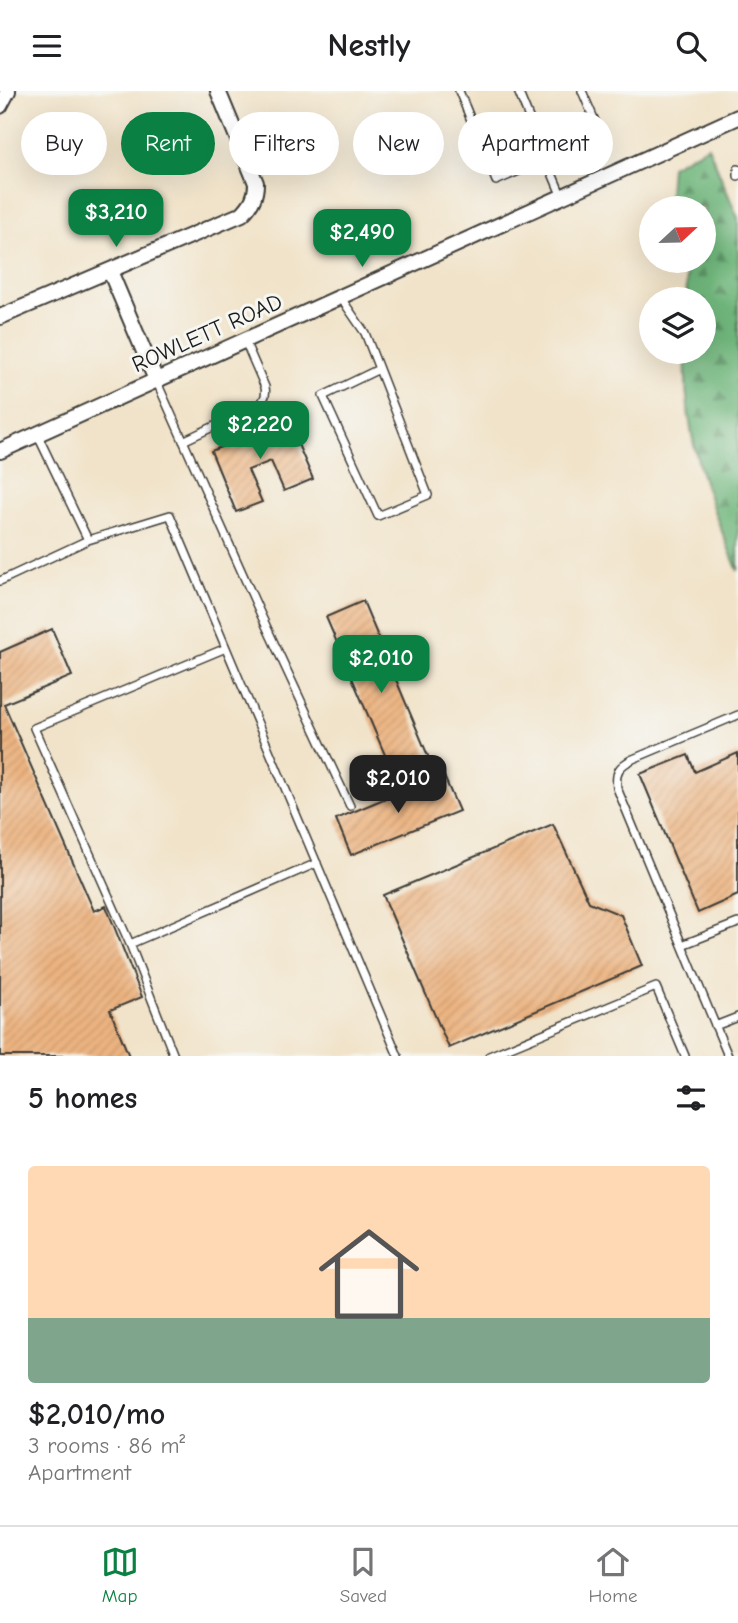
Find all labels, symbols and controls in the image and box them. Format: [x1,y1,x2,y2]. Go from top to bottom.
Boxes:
icon: menu [28,27,66,65]
text: Nestly [328,27,410,64]
icon: search [672,27,710,65]
chip: Buy [21,112,107,175]
chip: Rent [121,112,215,175]
chip: Filters [229,112,339,175]
chip: New [353,112,444,175]
chip: Apartment [458,112,613,175]
pin: $3,210 [59,190,173,249]
north arrow [639,196,716,273]
map controls [639,196,716,364]
text: $3,210 [84,198,148,225]
pin: $2,490 [305,209,419,269]
text: $2,490 [329,218,395,245]
button: layers [639,287,716,364]
street label: ROWLETT ROAD [128,288,286,378]
pin: $2,220 [203,401,317,461]
text: $2,220 [227,410,293,437]
pin: $2,010 [324,635,438,695]
text: $2,010 [348,644,414,671]
pin: $2,010 [341,755,455,815]
text: $2,010 [365,764,431,791]
icon: filters [672,1079,710,1117]
text: 5 homes [28,1081,137,1116]
icon: home [306,1211,432,1337]
text: $2,010/mo [28,1397,165,1432]
text: 3 rooms · 86 m² [28,1432,185,1459]
text: Apartment [28,1459,131,1486]
tab: Map [101,1543,139,1607]
tab: Saved [340,1543,387,1607]
tab: Home [588,1543,637,1607]

